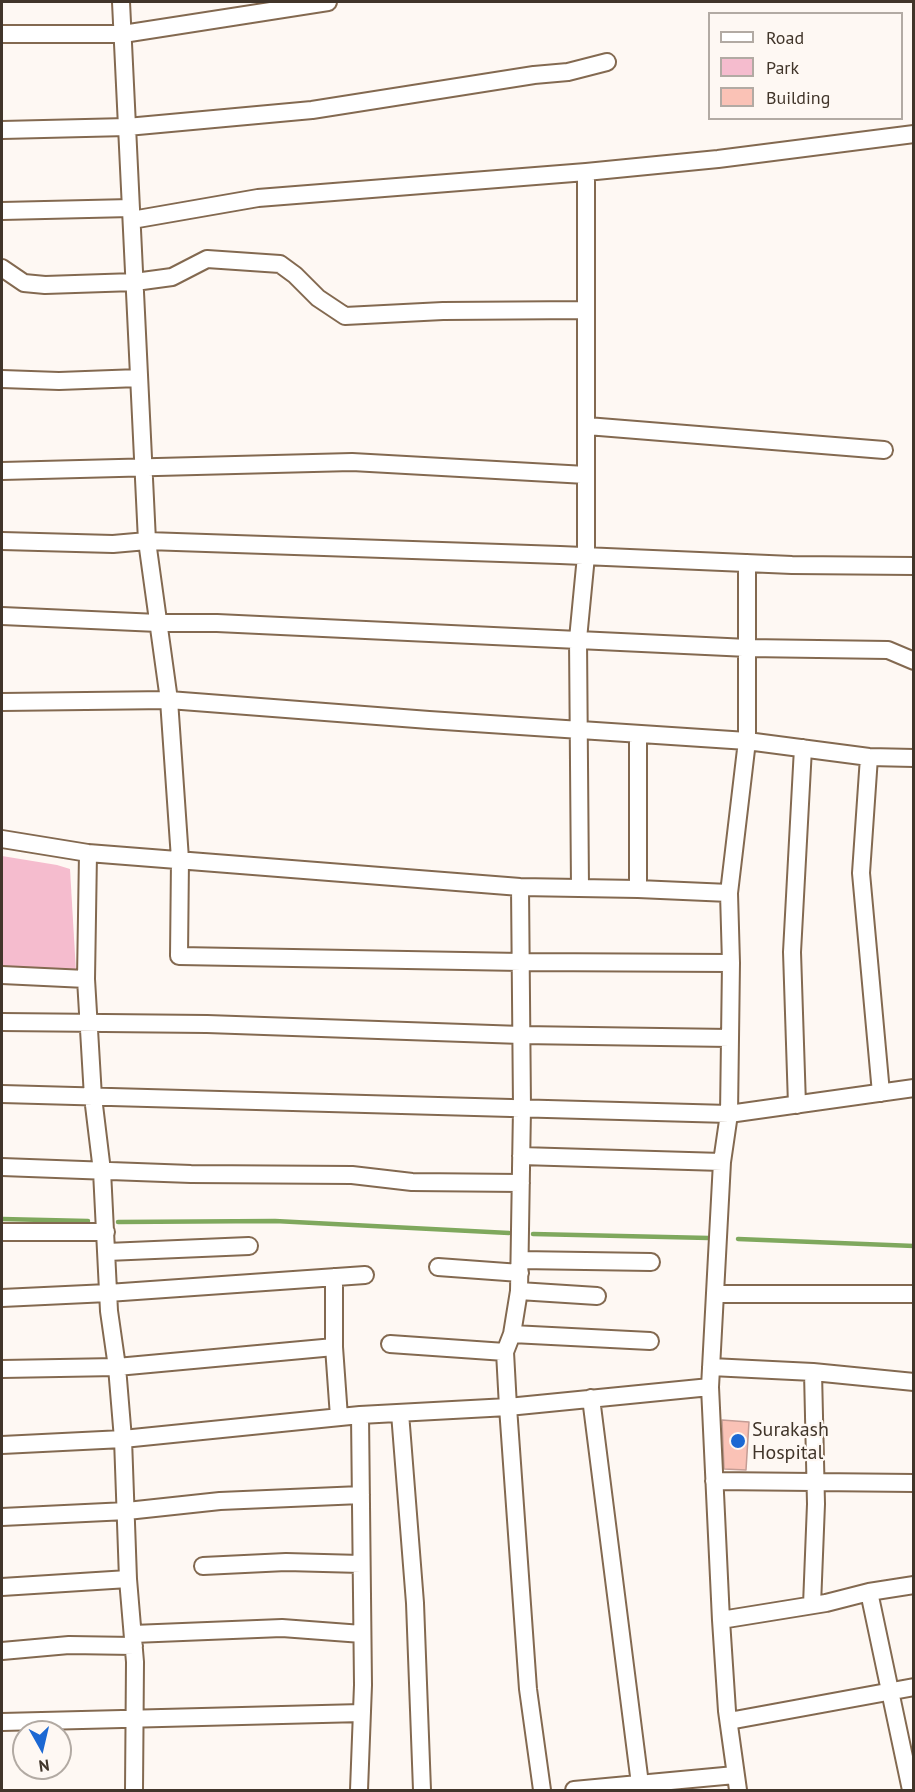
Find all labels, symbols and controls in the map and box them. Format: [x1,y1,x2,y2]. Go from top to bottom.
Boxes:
legend [708,12,903,120]
text: Road [766,26,804,49]
text: Park [766,56,799,79]
text: Building [766,86,830,109]
place label: Surakash Hospital [752,1418,829,1465]
marker: Surakash Hospital [729,1432,747,1450]
north arrow [12,1720,72,1780]
text: N [38,1755,51,1776]

